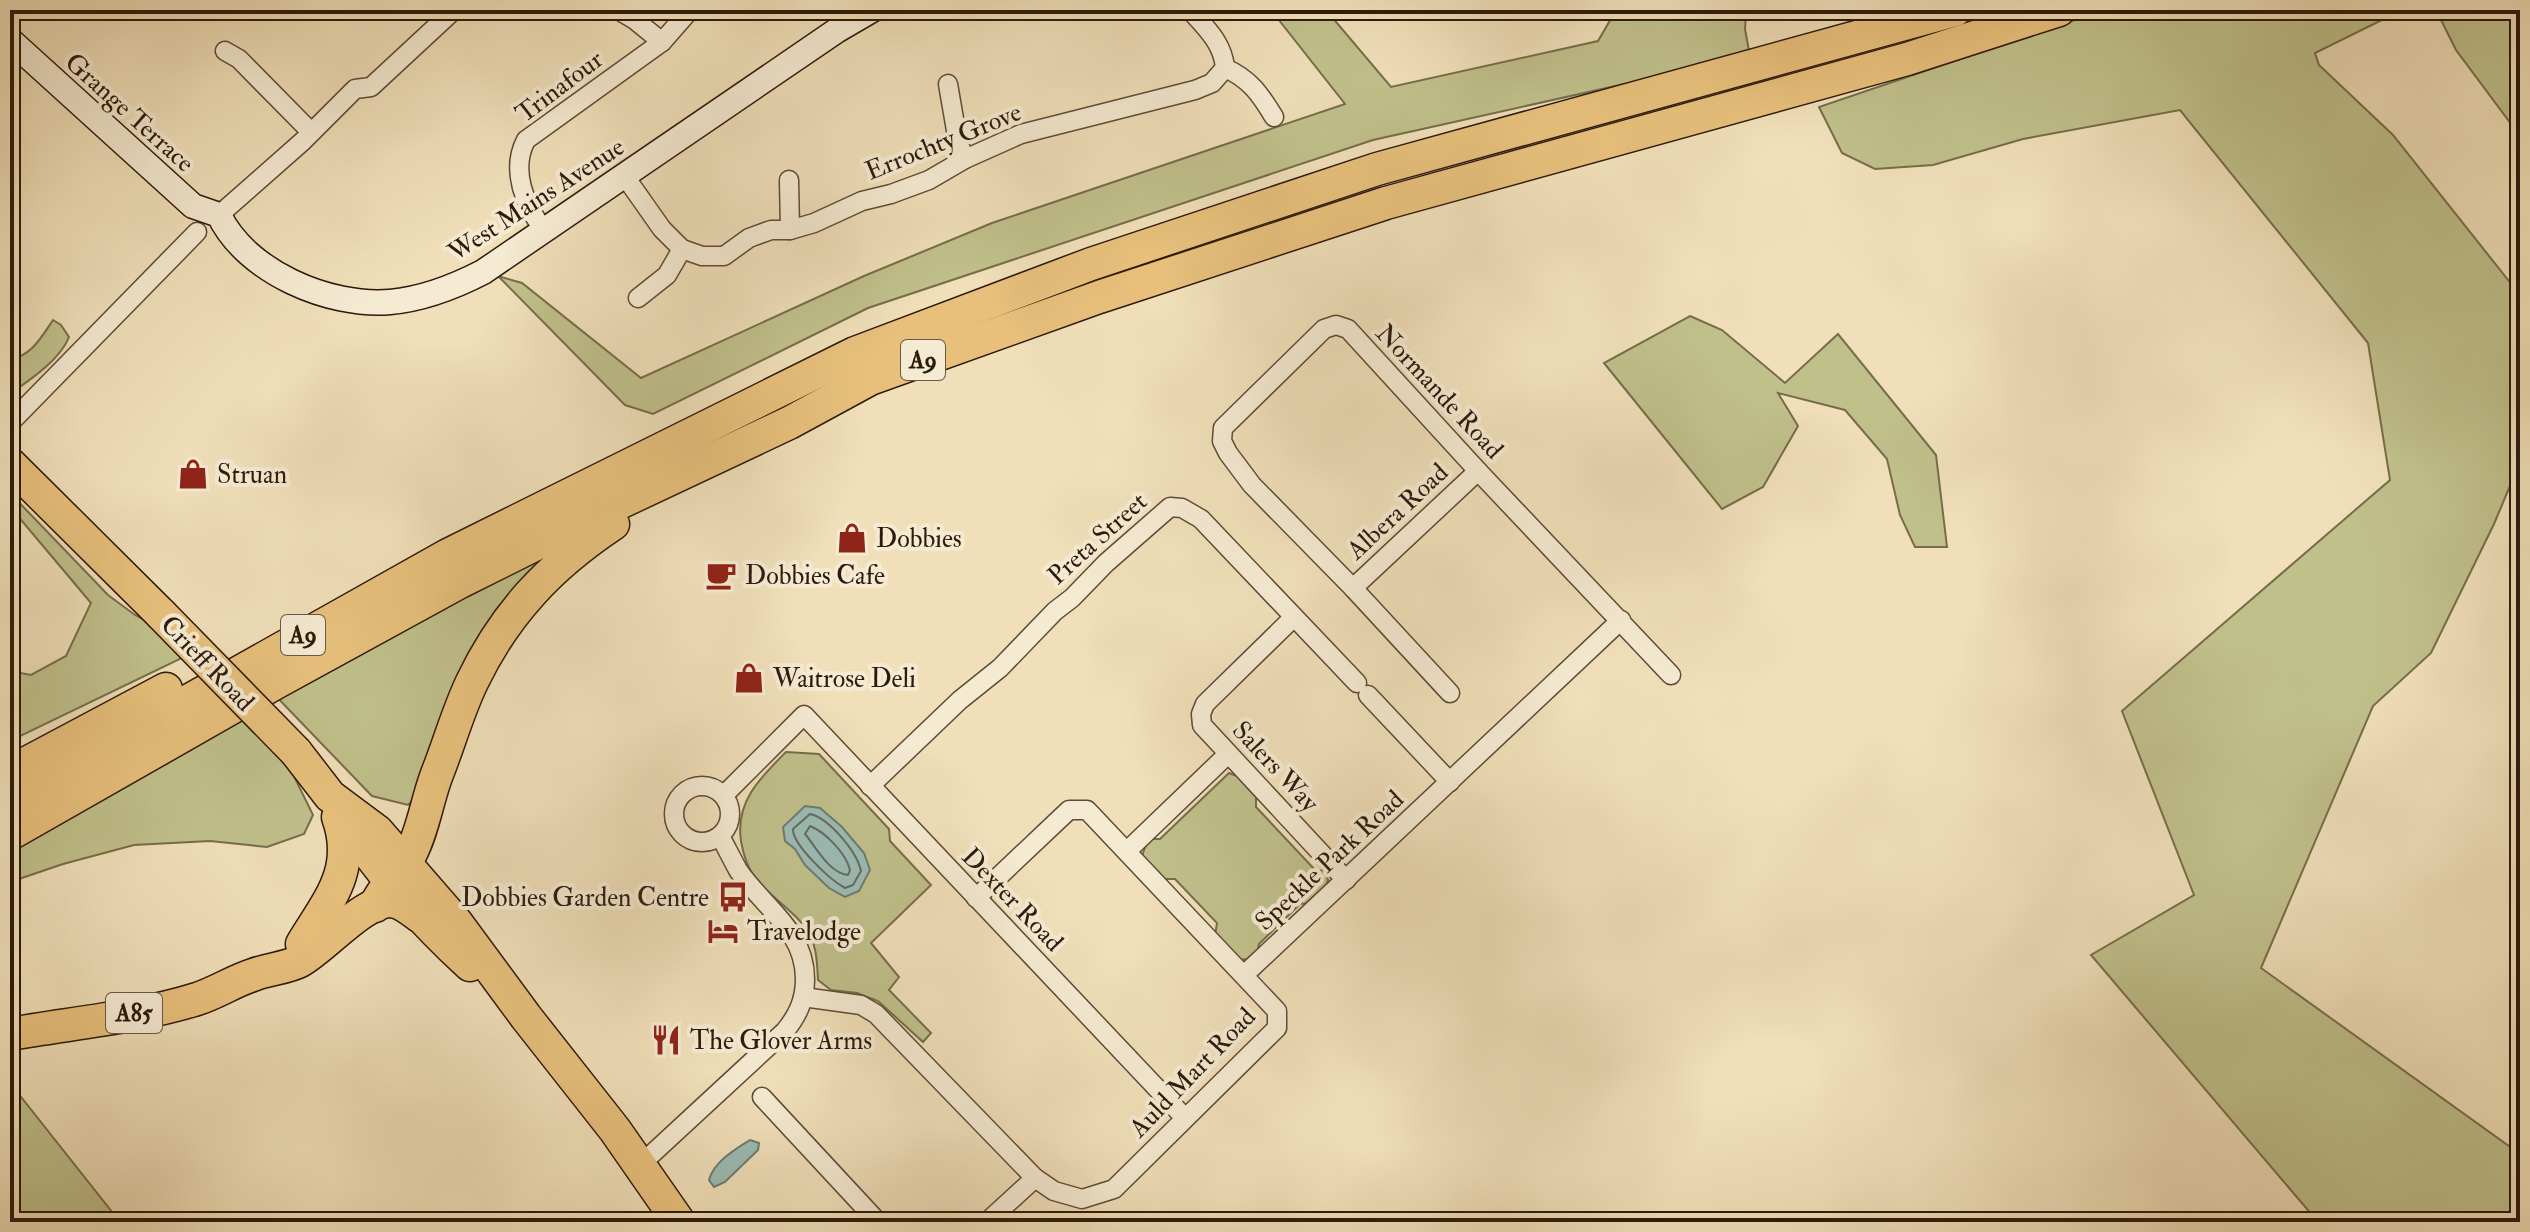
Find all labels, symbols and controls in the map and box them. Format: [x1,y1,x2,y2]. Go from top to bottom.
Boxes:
street label: Trinafour [510,43,610,130]
street label: Grange Terrace [58,46,201,179]
street label: Errochty Grove [861,96,1026,188]
street label: West Mains Avenue [442,131,631,269]
street label: Normande Road [1369,318,1510,466]
road number: A9 [901,340,945,380]
shop icon: Struan [176,457,210,491]
street label: Albera Road [1340,457,1455,567]
place label: Struan [217,459,287,491]
street label: Preta Street [1041,486,1154,592]
shop icon: Dobbies [835,521,869,555]
place label: Dobbies [876,523,962,555]
cafe icon: Dobbies Cafe [704,558,738,592]
place label: Dobbies Cafe [745,560,885,592]
street label: Crieff Road [154,609,261,718]
road number: A9 [281,615,325,655]
shop icon: Waitrose Deli [732,661,766,695]
place label: Waitrose Deli [772,663,916,695]
street label: Salers Way [1225,715,1326,819]
street label: Speckle Park Road [1249,784,1411,938]
street label: Dexter Road [955,841,1070,959]
bus stop icon: Dobbies Garden Centre [716,880,750,914]
place label: Dobbies Garden Centre [461,882,709,914]
hotel icon: Travelodge [706,914,740,948]
place label: Travelodge [747,916,861,948]
road number: A85 [106,993,162,1033]
street label: Auld Mart Road [1122,1001,1263,1145]
restaurant icon: The Glover Arms [649,1023,683,1057]
place label: The Glover Arms [690,1025,872,1057]

